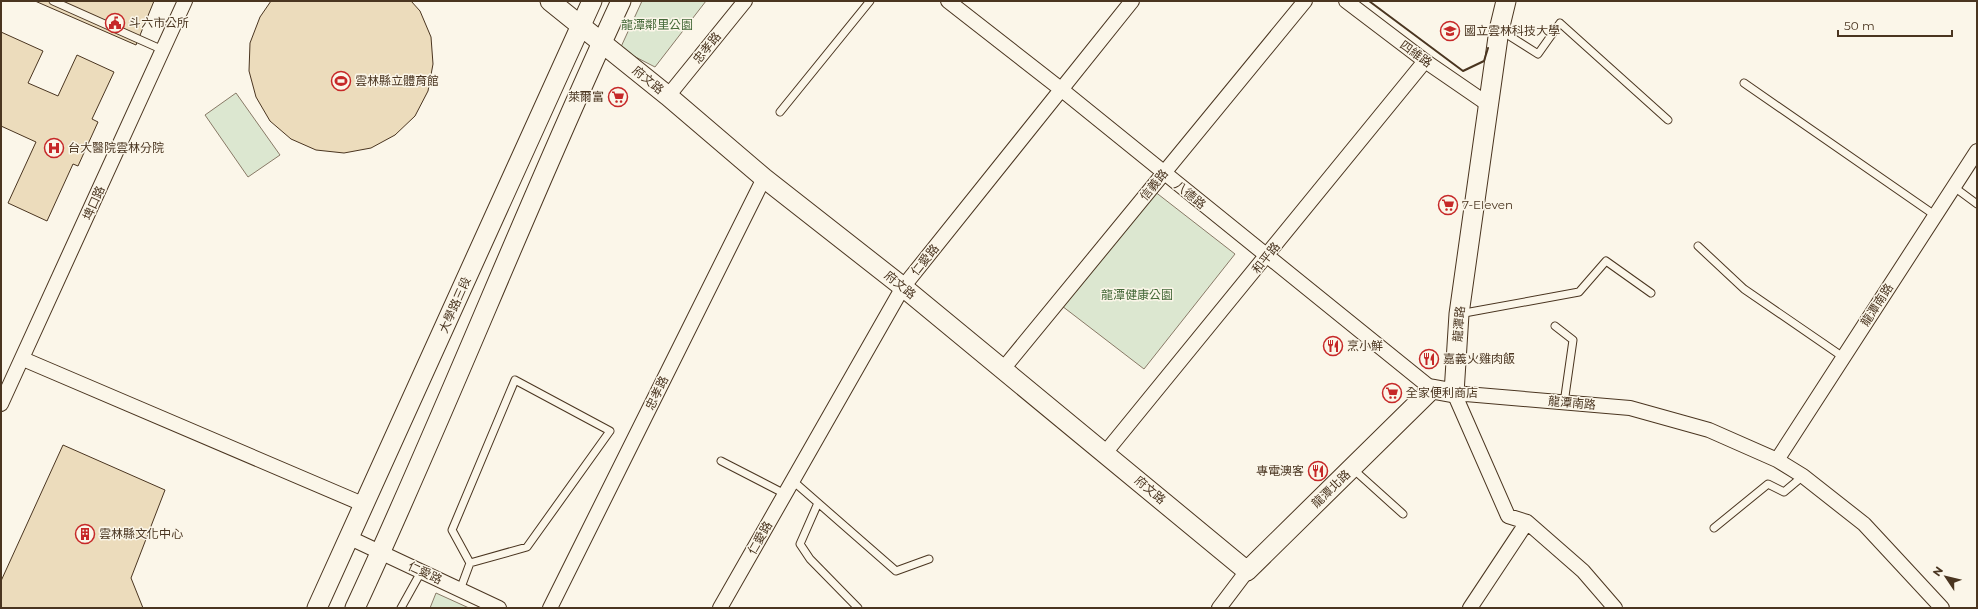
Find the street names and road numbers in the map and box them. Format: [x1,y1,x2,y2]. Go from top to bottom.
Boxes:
street label: 忠孝路 [689,29,724,66]
street label: 四維路 [1397,37,1435,70]
street label: 府文路 [630,62,667,97]
street label: 信義路 [1136,166,1171,203]
street label: 八德路 [1172,177,1209,212]
street label: 埤口路 [79,183,108,222]
street label: 和平路 [1248,239,1283,276]
street label: 仁愛路 [907,241,942,278]
street label: 府文路 [882,267,919,302]
street label: 大學路三段 [435,274,474,335]
street label: 龍潭南路 [1857,281,1896,329]
street label: 龍潭路 [1449,305,1468,343]
street label: 忠孝路 [642,373,671,412]
street label: 龍潭南路 [1547,393,1597,412]
street label: 龍潭北路 [1308,467,1353,511]
street label: 府文路 [1132,472,1169,507]
street label: 仁愛路 [744,518,775,557]
street label: 仁愛路 [406,558,445,587]

